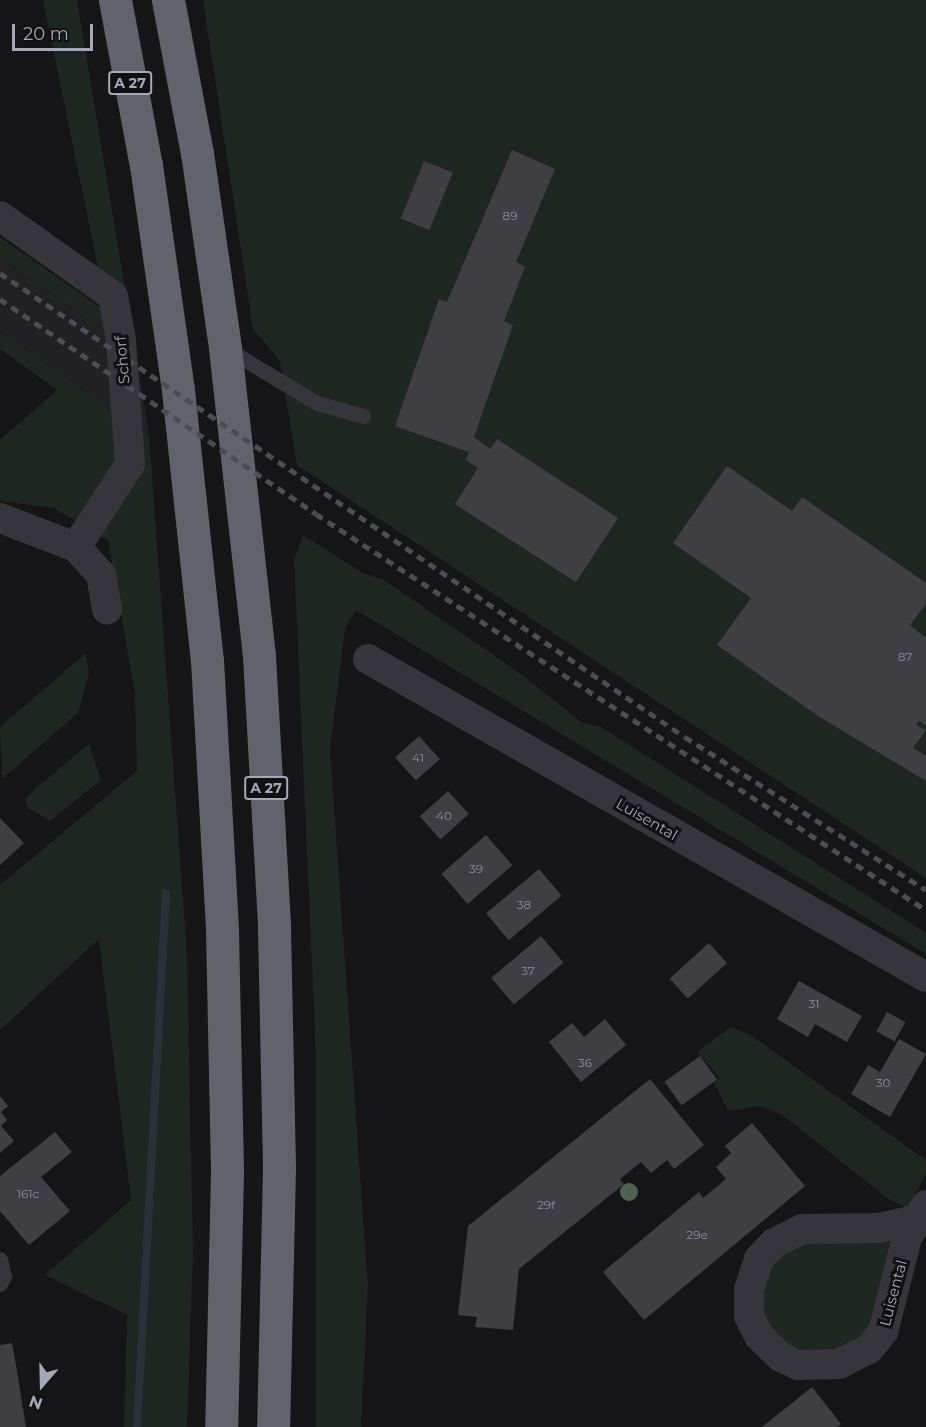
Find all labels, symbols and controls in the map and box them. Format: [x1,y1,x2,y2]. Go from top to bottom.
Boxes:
scale bar [15,12,96,50]
text: 20 m [23,23,69,45]
road number: A 27 [108,72,152,94]
house number: 89 [503,209,517,223]
street label: Schorf [111,335,133,385]
house number: 87 [898,650,912,664]
house number: 41 [412,751,424,765]
road number: A 27 [244,777,288,799]
street label: Luisental [613,794,681,844]
house number: 40 [436,809,452,823]
house number: 39 [469,862,483,876]
house number: 38 [517,898,531,912]
house number: 37 [521,964,535,978]
house number: 31 [808,997,820,1011]
house number: 36 [578,1056,592,1070]
house number: 30 [876,1076,890,1090]
house number: 161c [17,1187,39,1201]
house number: 29f [537,1198,555,1212]
house number: 29e [686,1228,708,1242]
street label: Luisental [876,1258,910,1328]
north arrow [12,1355,72,1415]
text: N [26,1391,45,1414]

